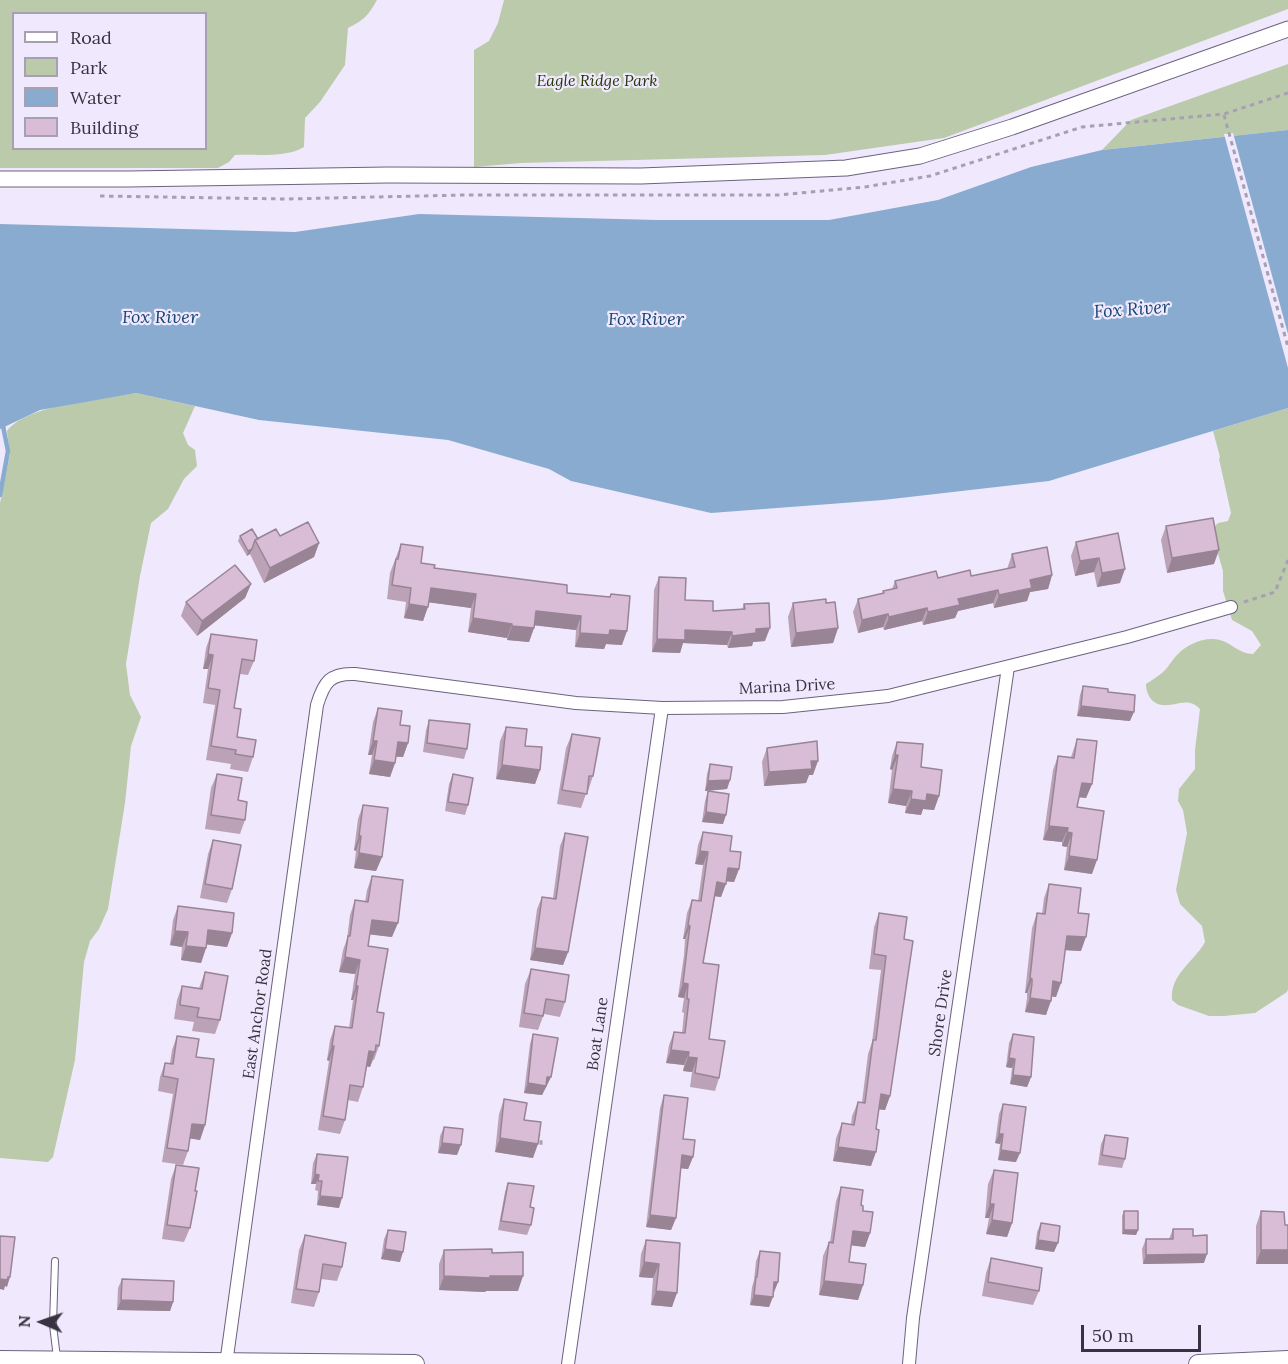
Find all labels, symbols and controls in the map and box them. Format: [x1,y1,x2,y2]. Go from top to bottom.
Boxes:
legend [12,12,207,150]
text: Road [70,26,112,49]
text: Park [70,56,107,79]
park label: Eagle Ridge Park [536,71,658,91]
text: Water [70,86,121,109]
text: Building [70,116,138,139]
water label: Fox River [1093,297,1171,323]
water label: Fox River [122,307,198,329]
water label: Fox River [608,309,684,331]
street label: Marina Drive [738,675,836,699]
street label: East Anchor Road [239,948,277,1080]
street label: Shore Drive [925,968,957,1058]
street label: Boat Lane [583,996,613,1072]
north arrow [12,1292,72,1352]
scale bar [1084,1313,1204,1351]
text: N [14,1315,34,1328]
text: 50 m [1092,1324,1134,1347]

